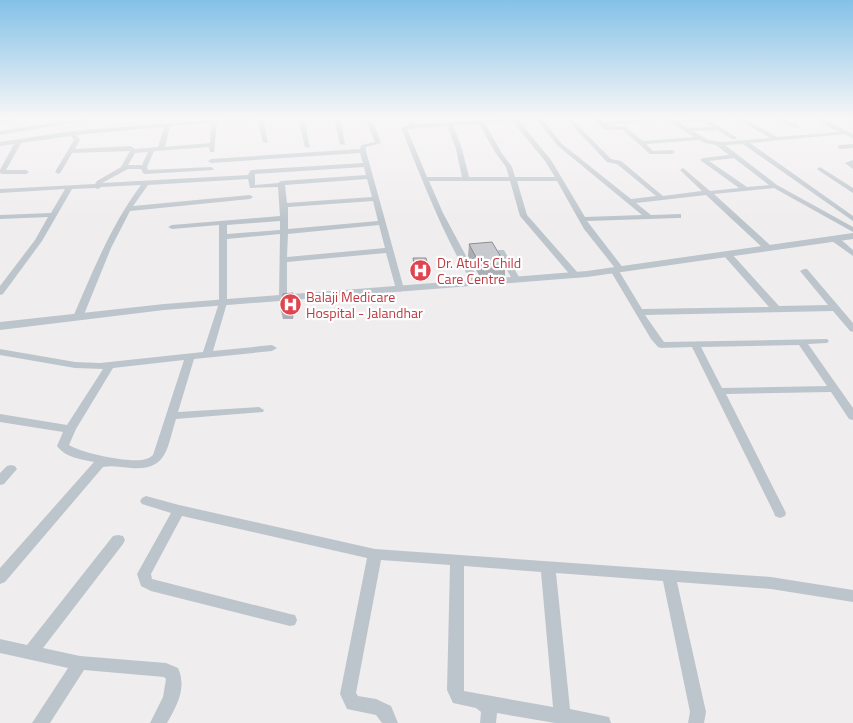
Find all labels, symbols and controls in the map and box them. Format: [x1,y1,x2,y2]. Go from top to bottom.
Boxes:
place label: Dr. Atul's Child Care Centre [437,252,521,289]
hospital icon: Dr. Atul's Child Care Centre [409,258,433,282]
place label: Balaji Medicare Hospital - Jalandhar [306,286,423,323]
hospital icon: Balaji Medicare Hospital - Jalandhar [278,292,302,316]

